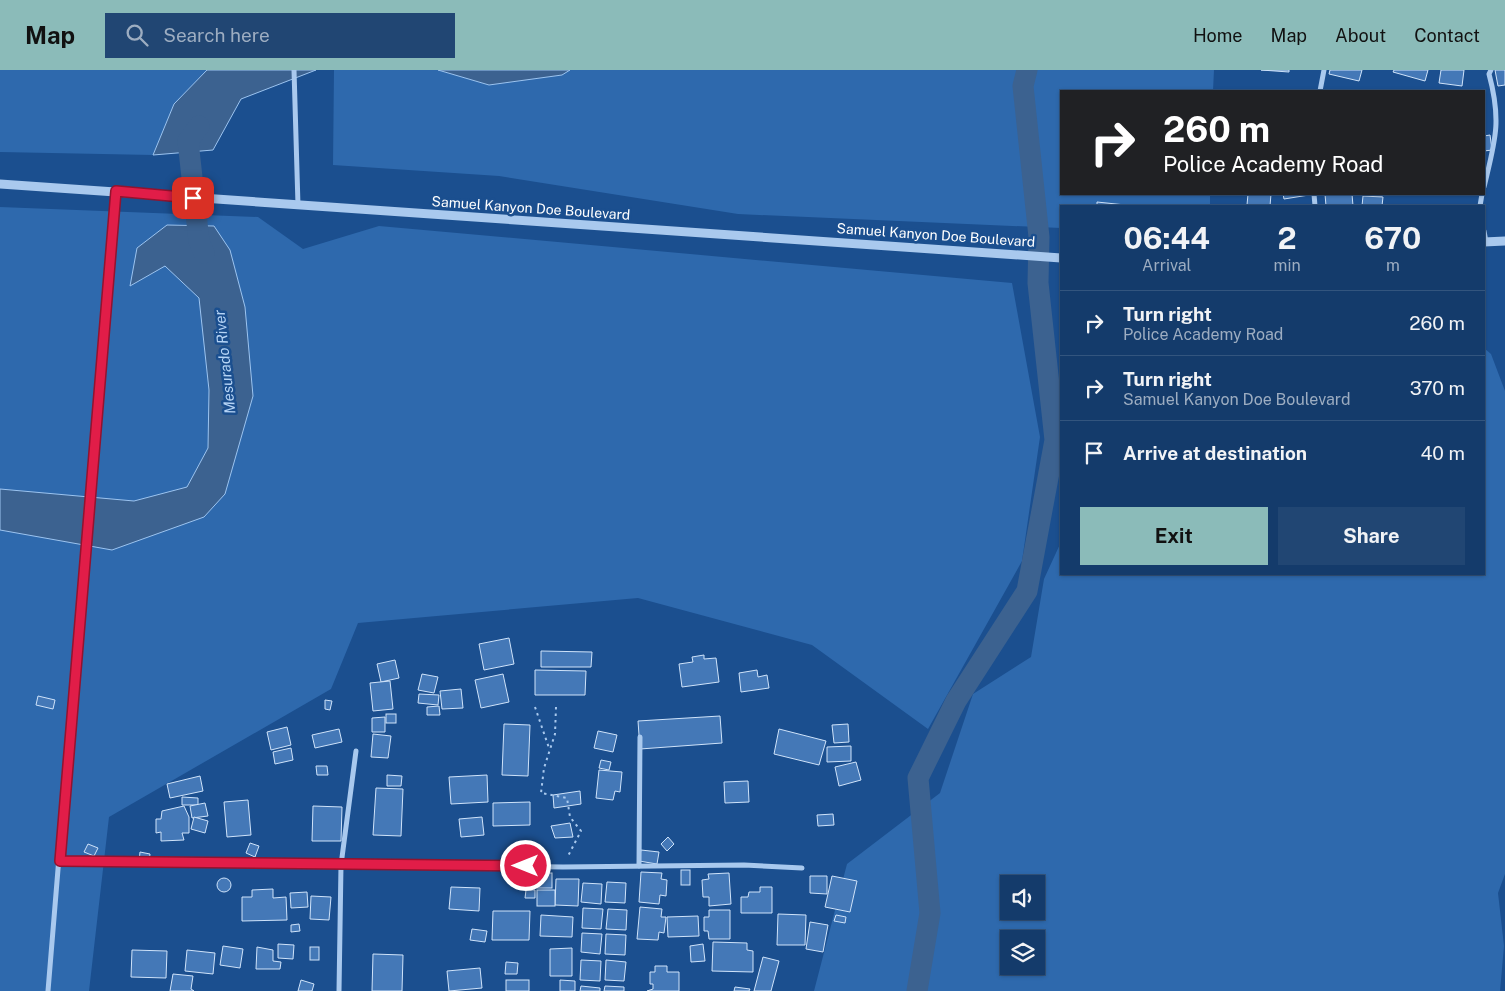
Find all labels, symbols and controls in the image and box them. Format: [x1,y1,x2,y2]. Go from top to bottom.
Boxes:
search box [105,13,455,58]
text: Map [25,21,75,49]
icon: search [123,21,151,49]
text: Search here [163,24,270,46]
text: Home [1193,25,1243,46]
text: Map [1271,25,1307,46]
text: About [1335,25,1386,46]
text: Contact [1414,25,1480,46]
text: 260 m [1163,109,1270,150]
icon: right [1080,110,1145,175]
text: Police Academy Road [1163,151,1384,177]
pin [172,177,214,219]
icon: arrive [179,184,207,212]
street label: Samuel Kanyon Doe Boulevard [431,193,631,223]
street label: Samuel Kanyon Doe Boulevard [836,220,1036,250]
text: 06:44 [1124,220,1210,256]
text: 2 [1278,220,1297,256]
text: 670 [1364,220,1421,256]
text: Arrival [1142,256,1191,275]
text: min [1274,256,1301,275]
text: m [1386,256,1400,275]
text: Turn right [1123,303,1212,325]
water label: Mesurado River [211,309,238,415]
icon: right [1080,309,1108,337]
text: 260 m [1409,312,1465,334]
text: Police Academy Road [1123,325,1283,344]
text: Turn right [1123,368,1212,390]
icon: right [1080,374,1108,402]
text: 370 m [1410,377,1465,399]
text: Samuel Kanyon Doe Boulevard [1123,390,1351,409]
icon: arrive [1080,439,1108,467]
text: Arrive at destination [1123,442,1307,464]
text: 40 m [1420,442,1465,464]
button: Exit [1080,507,1268,565]
button: Share [1278,507,1465,565]
position arrow [499,839,551,891]
map controls [1000,875,1045,975]
button: sound [1000,875,1045,920]
button: layers [1000,930,1045,975]

